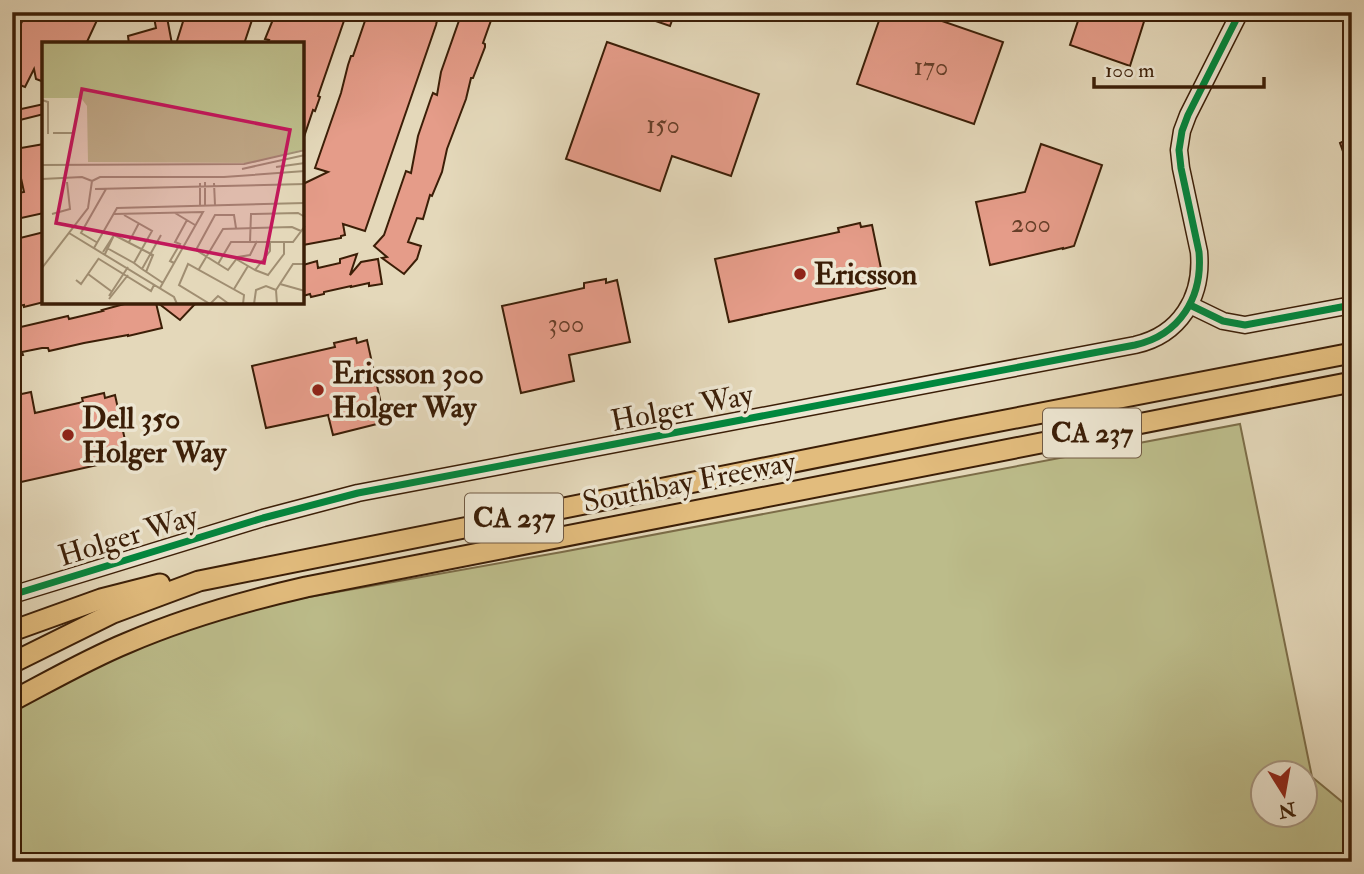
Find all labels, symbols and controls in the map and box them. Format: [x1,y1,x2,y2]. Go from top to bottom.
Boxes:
inset map [42,42,304,304]
scale bar [1094,46,1264,90]
house number: 170 [914,51,948,83]
text: 100 m [1105,57,1155,84]
house number: 150 [646,109,680,141]
house number: 200 [1011,208,1051,240]
place label: Ericsson [814,256,918,293]
marker: Ericsson [792,266,808,282]
house number: 300 [548,308,584,340]
place label: Ericsson 300 Holger Way [332,355,484,426]
street label: Holger Way [608,376,757,440]
marker: Ericsson 300 Holger Way [310,382,326,398]
place label: Dell 350 Holger Way [82,400,228,471]
road number: CA 237 [1043,408,1141,458]
marker: Dell 350 Holger Way [60,427,76,443]
street label: Southbay Freeway [579,443,799,521]
road number: CA 237 [465,494,563,542]
street label: Holger Way [54,497,203,575]
north arrow [1248,758,1318,828]
text: N [1275,796,1299,823]

